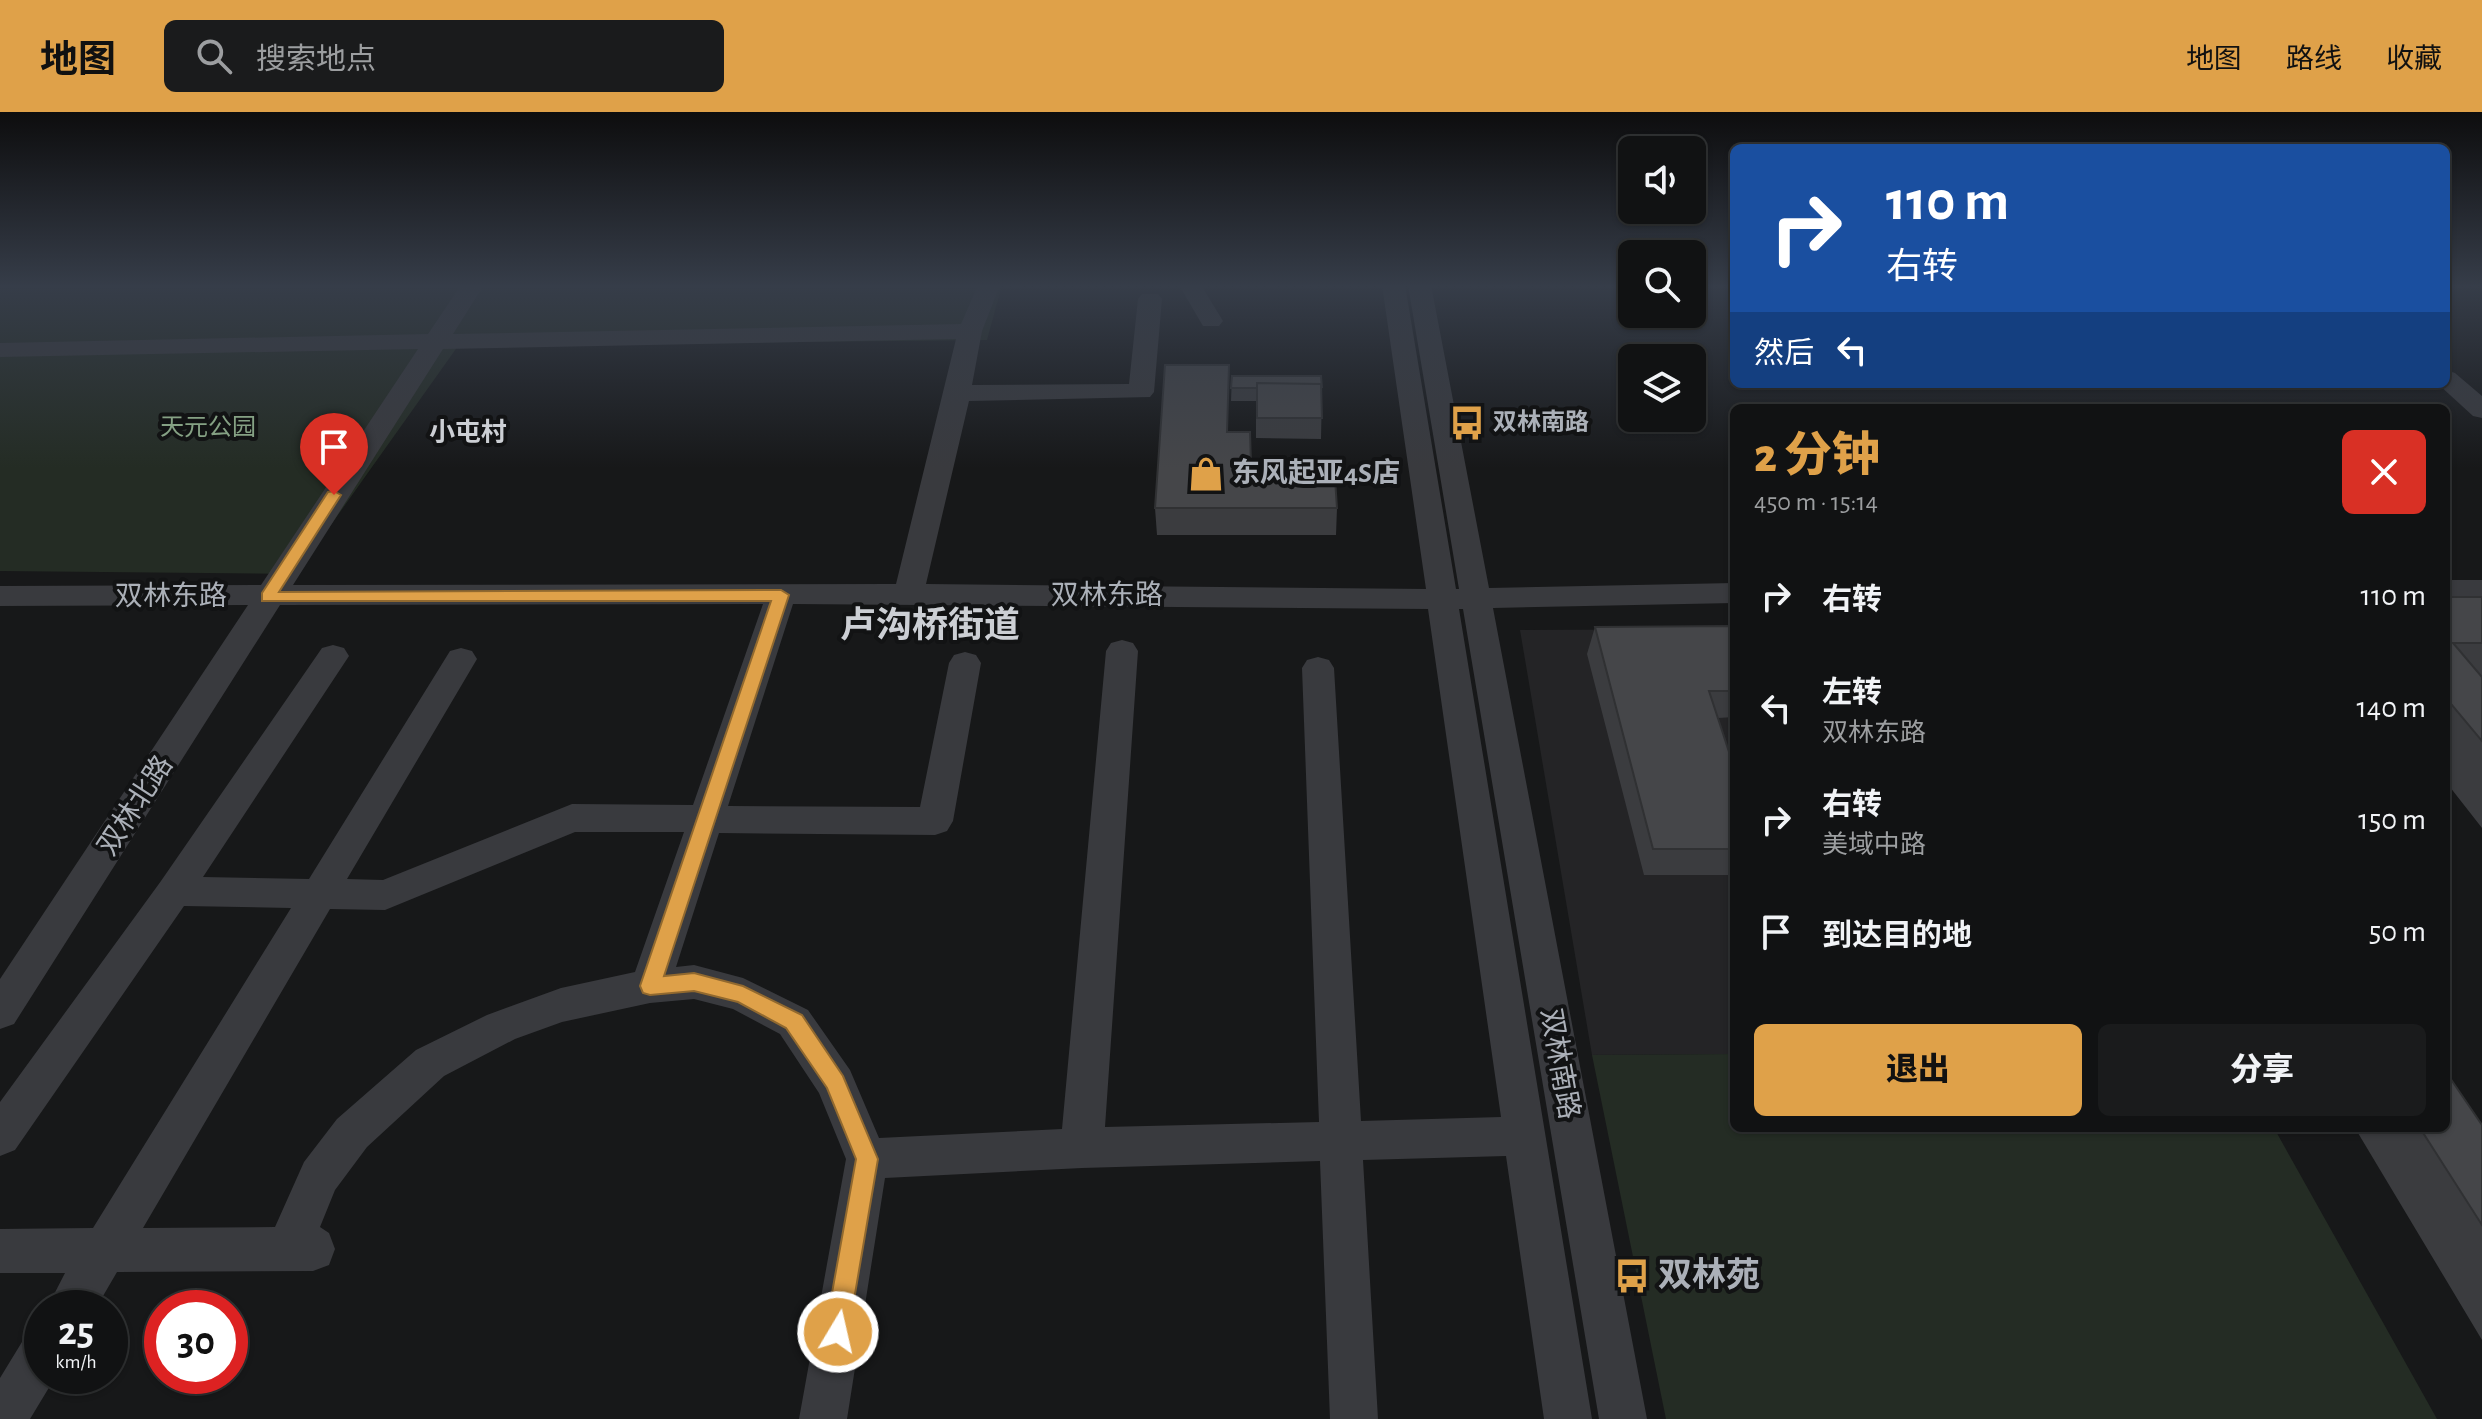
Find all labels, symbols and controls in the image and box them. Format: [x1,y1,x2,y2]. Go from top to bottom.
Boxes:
search box [164,20,724,92]
icon: search [192,34,236,78]
text: 地图 [40,42,116,80]
text: 搜索地点 [256,45,376,75]
text: 地图 [2186,46,2242,74]
text: 路线 [2286,46,2342,74]
text: 收藏 [2386,46,2442,74]
map controls [1618,136,1706,432]
button: sound [1618,136,1706,224]
text: 110 m [1886,174,2009,230]
icon: right [1754,176,1858,280]
button: search [1618,240,1706,328]
text: 右转 [1886,249,1958,285]
icon: left [1830,328,1874,372]
text: 然后 [1754,339,1814,369]
button: layers [1618,344,1706,432]
bus stop icon: 双林南路 [1448,404,1486,442]
place label: 双林南路 [1493,409,1589,435]
pin [300,413,368,495]
park label: 天元公园 [160,415,256,440]
district label: 小屯村 [429,418,507,446]
icon: arrive [312,425,356,469]
button: close [2342,430,2426,514]
text: 2 分钟 [1754,433,1880,481]
shop icon: 东风起亚4S店 [1187,455,1225,493]
place label: 东风起亚4S店 [1232,457,1400,488]
text: 450 m · 15:14 [1754,489,1878,515]
icon: right [1754,574,1798,618]
street label: 双林东路 [1051,580,1163,610]
street label: 双林东路 [115,581,227,611]
text: 110 m [2361,581,2426,611]
text: 右转 [1822,585,1882,615]
district label: 卢沟桥街道 [840,605,1020,644]
text: 左转 [1822,678,1882,708]
icon: left [1754,686,1798,730]
text: 140 m [2356,693,2426,723]
text: 双林东路 [1822,720,1926,746]
street label: 双林北路 [92,750,178,861]
text: 右转 [1822,790,1882,820]
icon: right [1754,798,1798,842]
text: 150 m [2358,805,2426,835]
text: 美域中路 [1822,832,1926,858]
icon: arrive [1754,910,1798,954]
text: 50 m [2369,917,2426,947]
text: 到达目的地 [1822,921,1972,951]
street label: 双林南路 [1535,1006,1584,1122]
button: 退出 [1754,1024,2082,1116]
button: 分享 [2098,1024,2426,1116]
bus stop icon: 双林苑 [1613,1257,1651,1295]
place label: 双林苑 [1658,1257,1760,1293]
speed limit sign: 30 [144,1290,248,1394]
position arrow [796,1290,880,1374]
text: 25 [58,1312,94,1352]
text: km/h [55,1352,97,1372]

